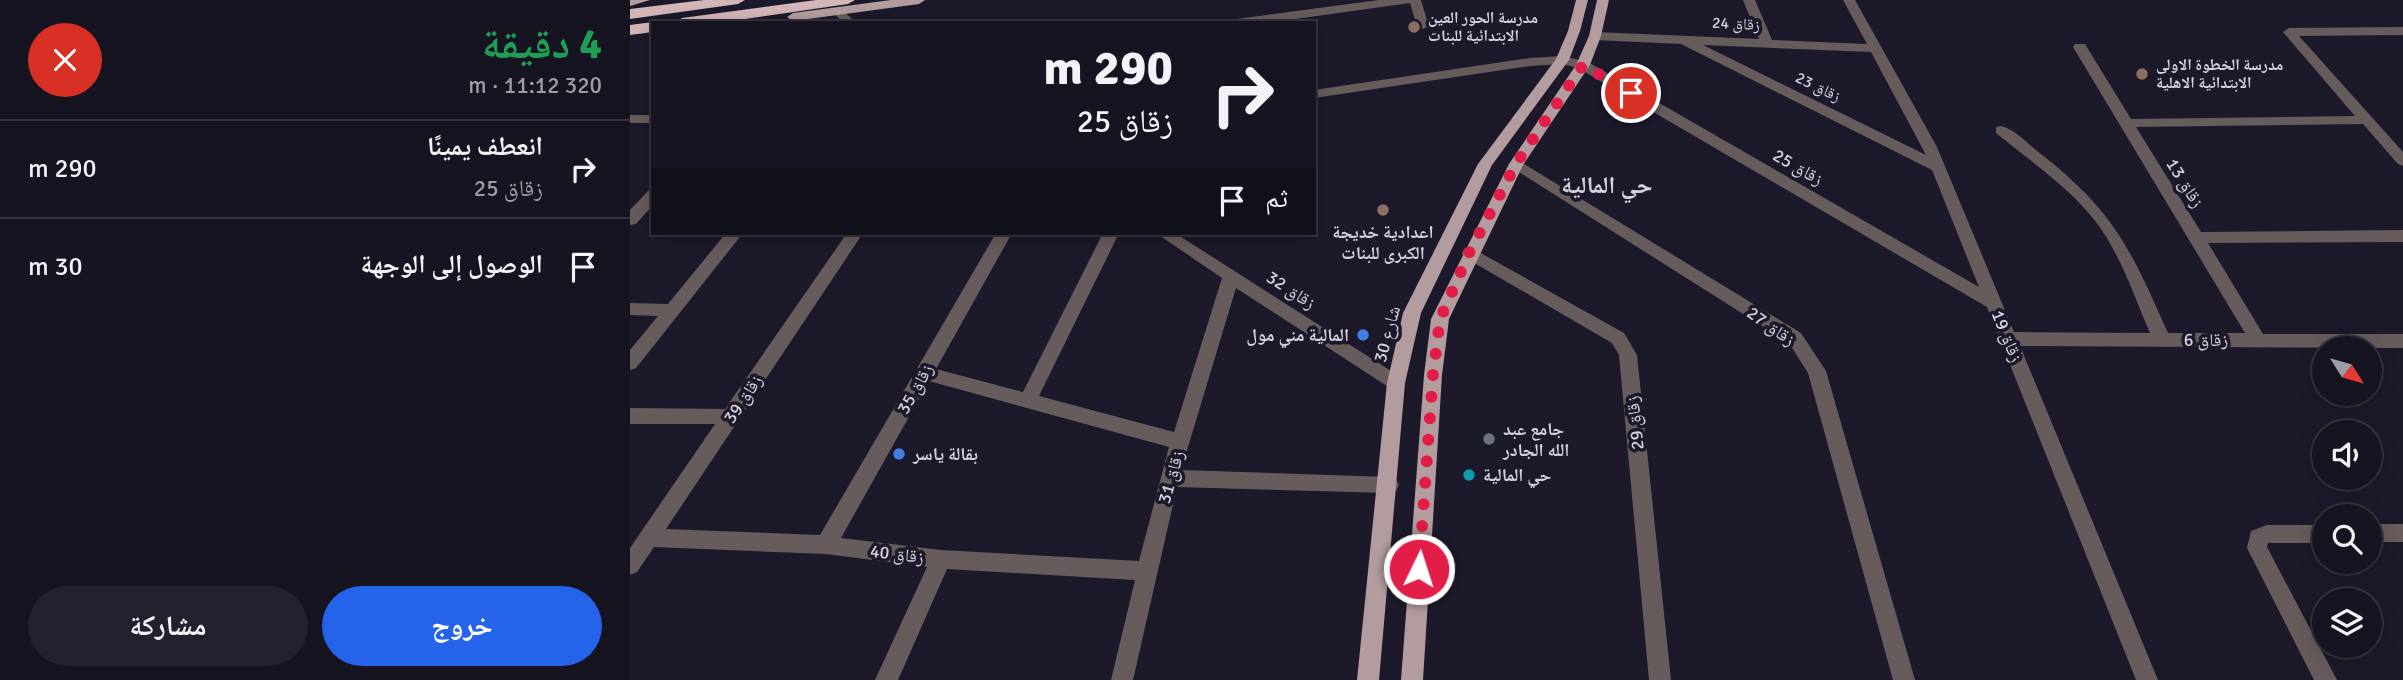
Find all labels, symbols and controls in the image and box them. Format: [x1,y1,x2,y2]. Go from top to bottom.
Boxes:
place label: مدرسة الحور العين الابتدائية للبنات [1428,8,1538,46]
street label: زقاق 24 [1711,13,1761,35]
text: 4 دقيقة [482,19,602,70]
marker: مدرسة الحور العين الابتدائية للبنات [1406,19,1422,35]
button: close [28,23,102,97]
text: 290 m [1043,38,1173,98]
icon: right [1197,49,1288,140]
place label: مدرسة الخطوة الاولى الابتدائية الاهلية [2156,55,2283,93]
pin [1601,63,1661,123]
marker: مدرسة الخطوة الاولى الابتدائية الاهلية [2134,66,2150,82]
street label: زقاق 23 [1792,67,1844,107]
text: 320 m · 11:12 [468,71,602,100]
icon: arrive [1612,74,1650,112]
text: زقاق 25 [1077,102,1173,141]
text: انعطف يمينًا [427,131,543,163]
street label: زقاق 25 [1769,144,1827,190]
icon: right [564,150,602,188]
text: 290 m [28,153,97,185]
street label: زقاق 13 [2161,154,2209,212]
district label: حي المالية [1561,170,1653,204]
text: زقاق 25 [474,174,543,203]
icon: arrive [1213,182,1251,220]
text: ثم [1265,183,1288,215]
marker: اعدادية خديجة الكبرى للبنات [1375,202,1391,218]
place label: اعدادية خديجة الكبرى للبنات [1332,221,1434,264]
icon: arrive [564,248,602,286]
text: الوصول إلى الوجهة [361,249,543,281]
text: 30 m [28,251,83,283]
street label: زقاق 32 [1262,266,1320,314]
street label: زقاق 27 [1743,301,1800,351]
street label: شارع 30 [1369,303,1405,365]
street label: زقاق 19 [1987,307,2027,365]
place label: المالية مني مول [1246,324,1349,349]
marker: المالية مني مول [1355,327,1371,343]
street label: زقاق 6 [2184,329,2228,351]
north arrow [2312,336,2382,406]
map controls [2312,336,2382,658]
street label: زقاق 35 [892,360,938,418]
street label: زقاق 39 [719,370,767,428]
street label: زقاق 29 [1621,395,1649,451]
place label: جامع عبد الله الجادر [1502,418,1569,461]
button: sound [2312,420,2382,490]
marker: جامع عبد الله الجادر [1481,431,1497,447]
place label: بقالة ياسر [912,443,978,465]
marker: بقالة ياسر [891,446,907,462]
street label: زقاق 31 [1153,448,1189,506]
place label: حي المالية [1483,464,1552,489]
marker: حي المالية [1461,467,1477,483]
button: search [2312,504,2382,574]
position arrow [1382,532,1456,606]
street label: زقاق 40 [869,540,925,568]
button: مشاركة [28,586,308,666]
button: خروج [322,586,602,666]
button: layers [2312,588,2382,658]

